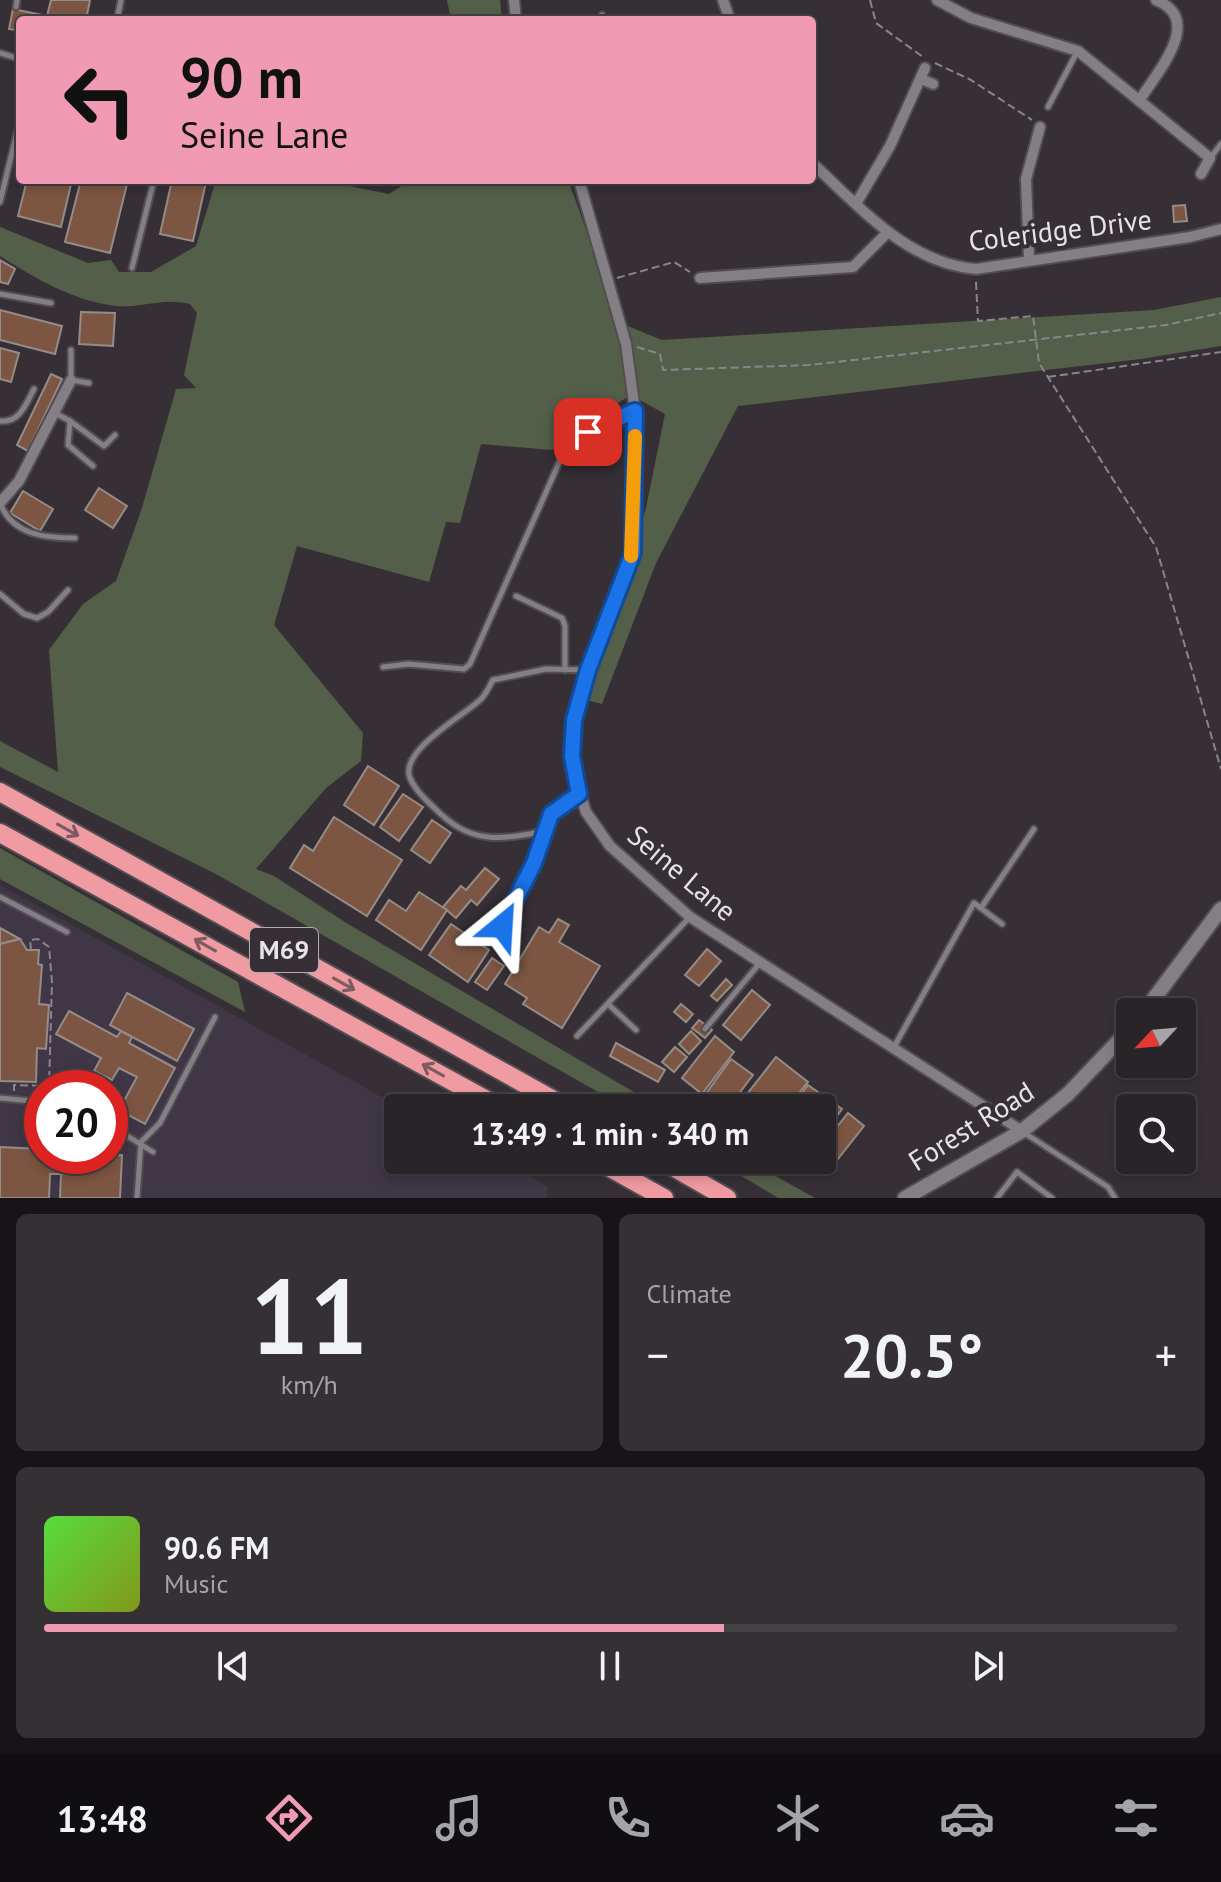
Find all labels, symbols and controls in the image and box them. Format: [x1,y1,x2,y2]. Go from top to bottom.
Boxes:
text: 90 m [180,41,303,113]
icon: left [48,48,152,152]
text: Seine Lane [180,111,348,158]
street label: Coleridge Drive [966,200,1154,259]
pin [554,398,622,466]
icon: arrive [566,410,610,454]
street label: Seine Lane [620,816,744,929]
one-way arrow [56,822,79,838]
position arrow [460,884,544,968]
road number: M69 [250,928,318,972]
one-way arrow [193,937,217,953]
one-way arrow [332,976,355,992]
north arrow [1116,998,1196,1078]
map controls [1116,998,1196,1174]
one-way arrow [421,1062,445,1078]
speed limit sign: 20 [24,1070,128,1174]
street label: Forest Road [901,1072,1040,1179]
button: search [1116,1094,1196,1174]
text: 13:49 · 1 min · 340 m [471,1114,749,1153]
text: 11 [250,1248,368,1383]
text: Climate [647,1277,732,1310]
text: 20.5° [840,1316,983,1394]
text: − [647,1326,669,1383]
text: + [1155,1326,1177,1383]
text: km/h [281,1368,338,1401]
text: 90.6 FM [164,1528,269,1567]
text: Music [164,1567,228,1600]
icon: previous [211,1644,255,1688]
icon: pause [588,1644,632,1688]
icon: next [966,1644,1010,1688]
icon: directions [261,1790,317,1846]
icon: music [431,1790,487,1846]
icon: phone [600,1790,656,1846]
icon: climate [770,1790,826,1846]
icon: car [939,1790,995,1846]
icon: filters [1108,1790,1164,1846]
text: 13:48 [57,1795,148,1842]

